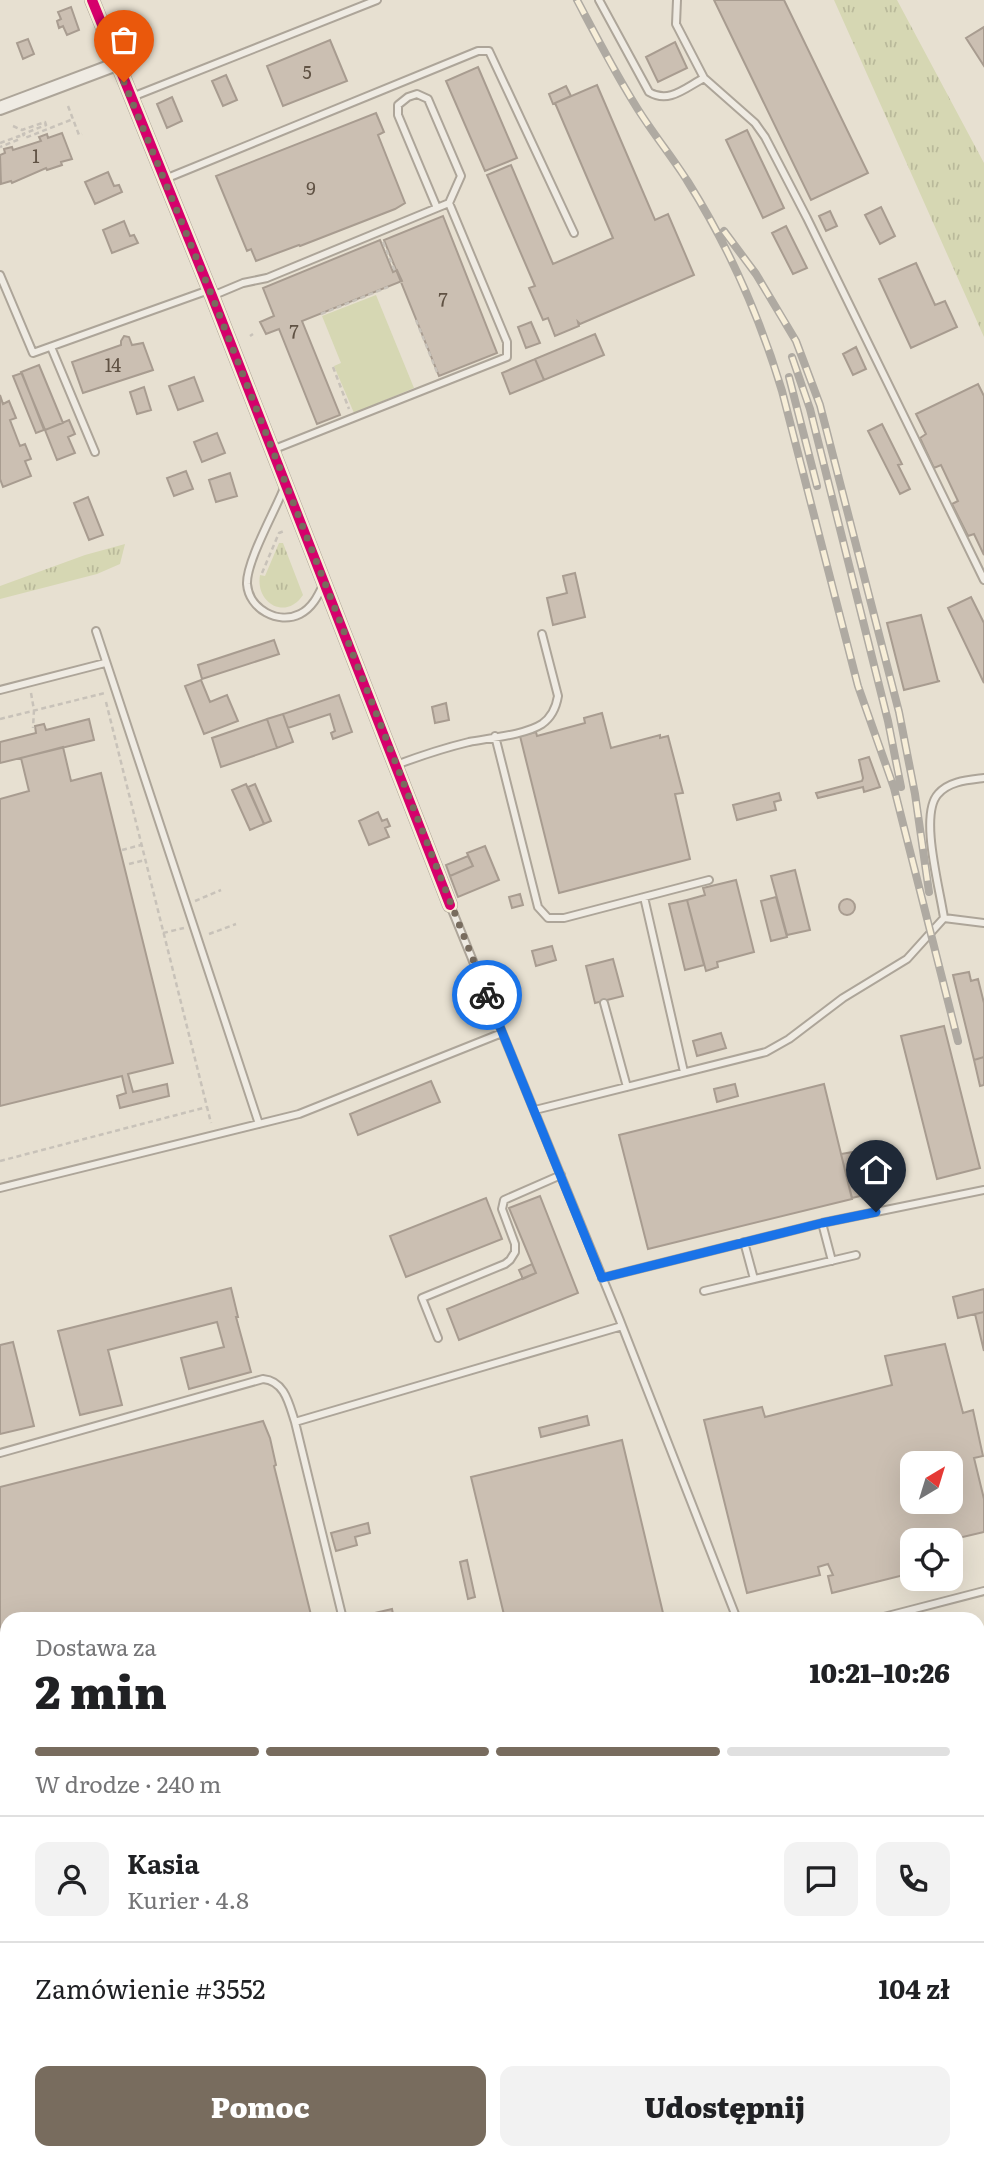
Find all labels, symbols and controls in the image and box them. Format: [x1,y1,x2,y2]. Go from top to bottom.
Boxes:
pin [94,10,154,82]
icon: bag [105,21,143,59]
house number: 5 [302,58,312,85]
house number: 1 [32,142,40,169]
house number: 9 [306,174,316,201]
house number: 7 [438,285,448,312]
house number: 7 [289,317,299,344]
house number: 14 [105,351,121,378]
courier [452,960,522,1030]
icon: bike [468,976,506,1014]
pin [846,1140,906,1212]
icon: home [857,1151,895,1189]
north arrow [900,1451,962,1514]
map controls [900,1451,963,1591]
button: locate [900,1528,963,1591]
text: Dostawa za [35,1629,157,1663]
text: 10:21–10:26 [810,1652,950,1691]
text: 2 min [35,1655,167,1723]
text: W drodze · 240 m [35,1766,221,1800]
button: person [35,1842,109,1916]
button: chat [784,1842,858,1916]
button: phone [876,1842,950,1916]
text: Kasia [127,1843,200,1882]
text: Kurier · 4.8 [127,1882,249,1916]
text: Zamówienie #3552 [35,1968,266,2007]
text: 104 zł [878,1968,950,2007]
button: Pomoc [35,2066,486,2146]
button: Udostępnij [500,2066,950,2146]

